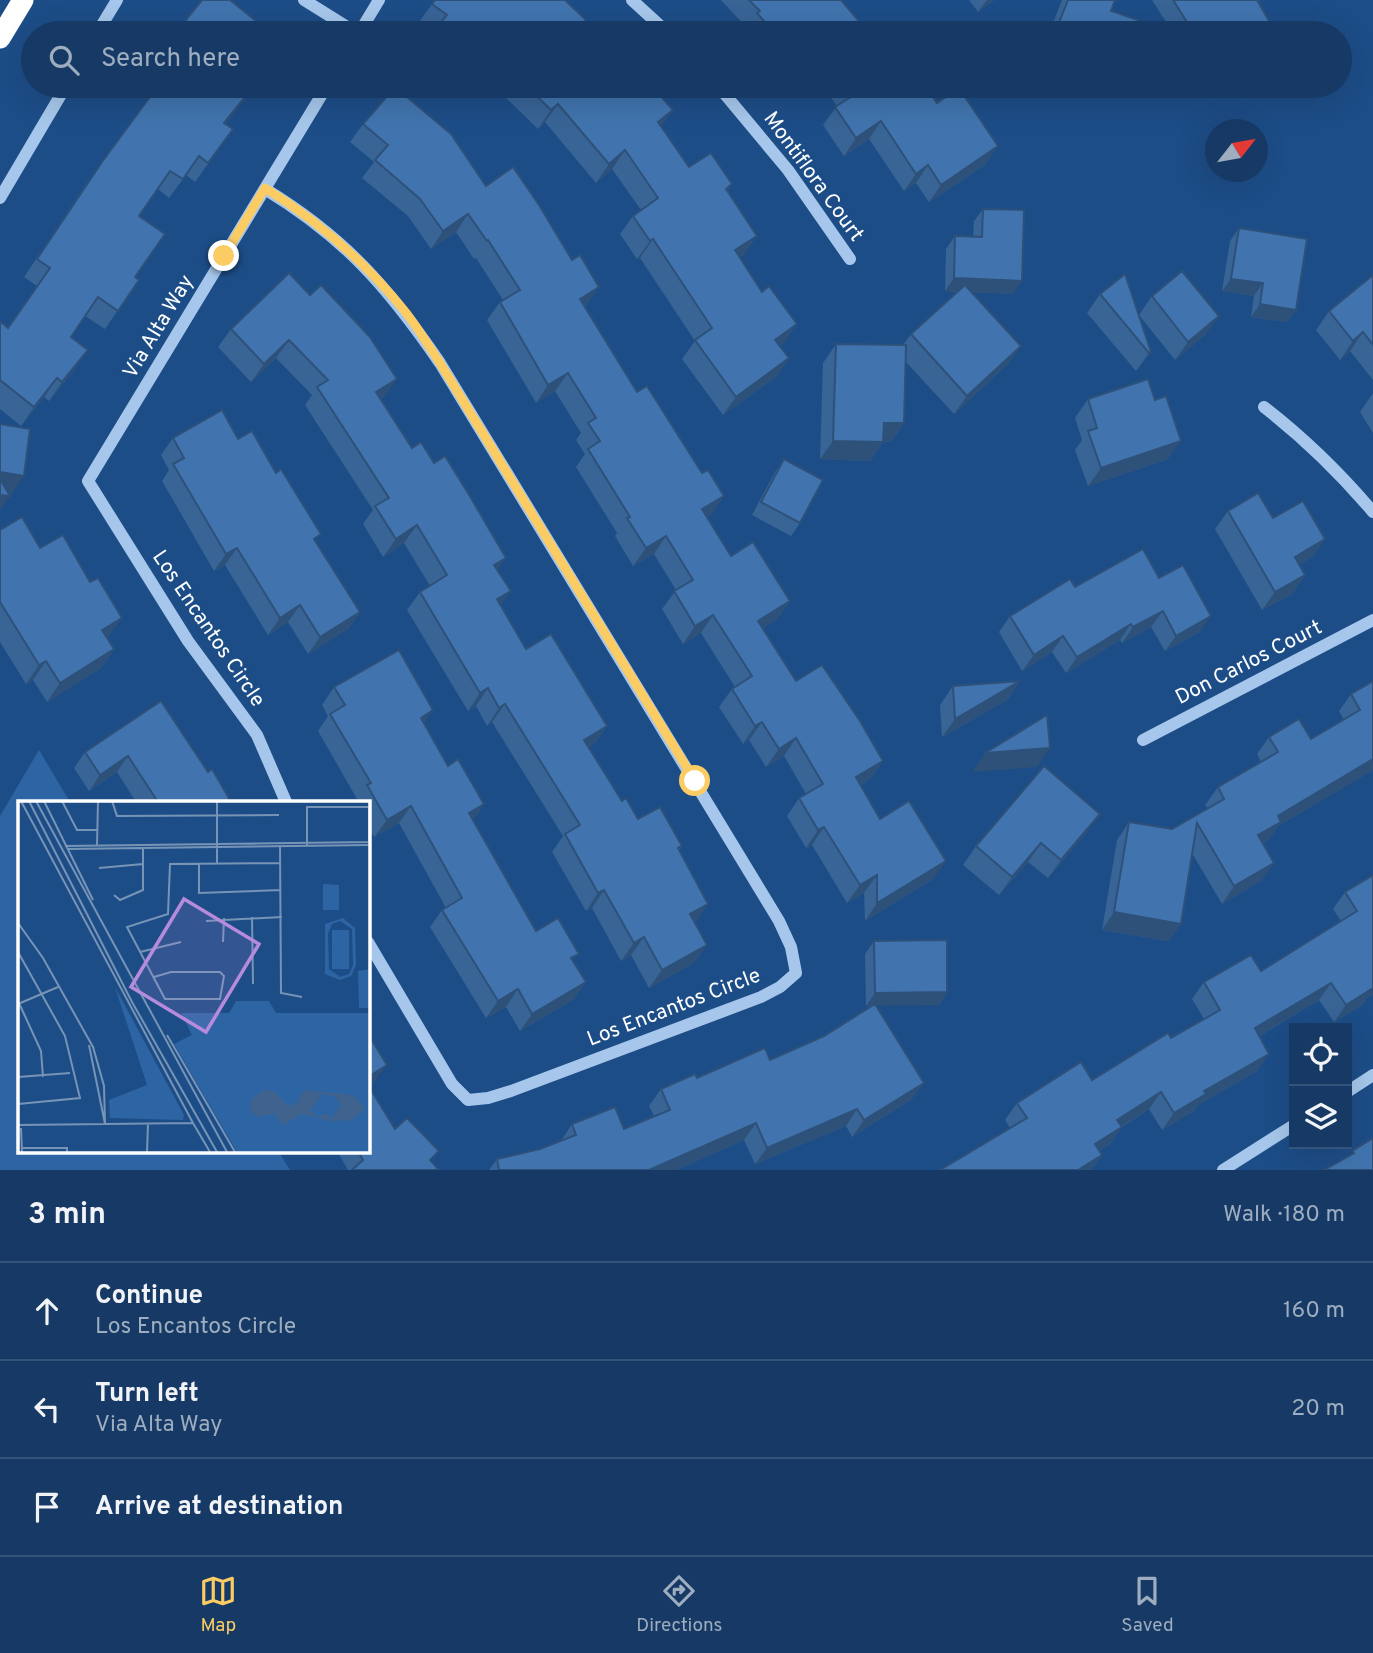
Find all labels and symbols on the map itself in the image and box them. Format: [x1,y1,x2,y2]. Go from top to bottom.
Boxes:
street label: Montiflora Court [757,107,869,247]
north arrow [1205,119,1268,182]
route end [208,240,239,271]
street label: Via Alta Way [117,270,201,384]
street label: Los Encantos Circle [145,545,271,713]
street label: Don Carlos Court [1171,614,1327,712]
route start [679,765,710,796]
inset map [18,801,369,1152]
street label: Los Encantos Circle [583,962,765,1054]

